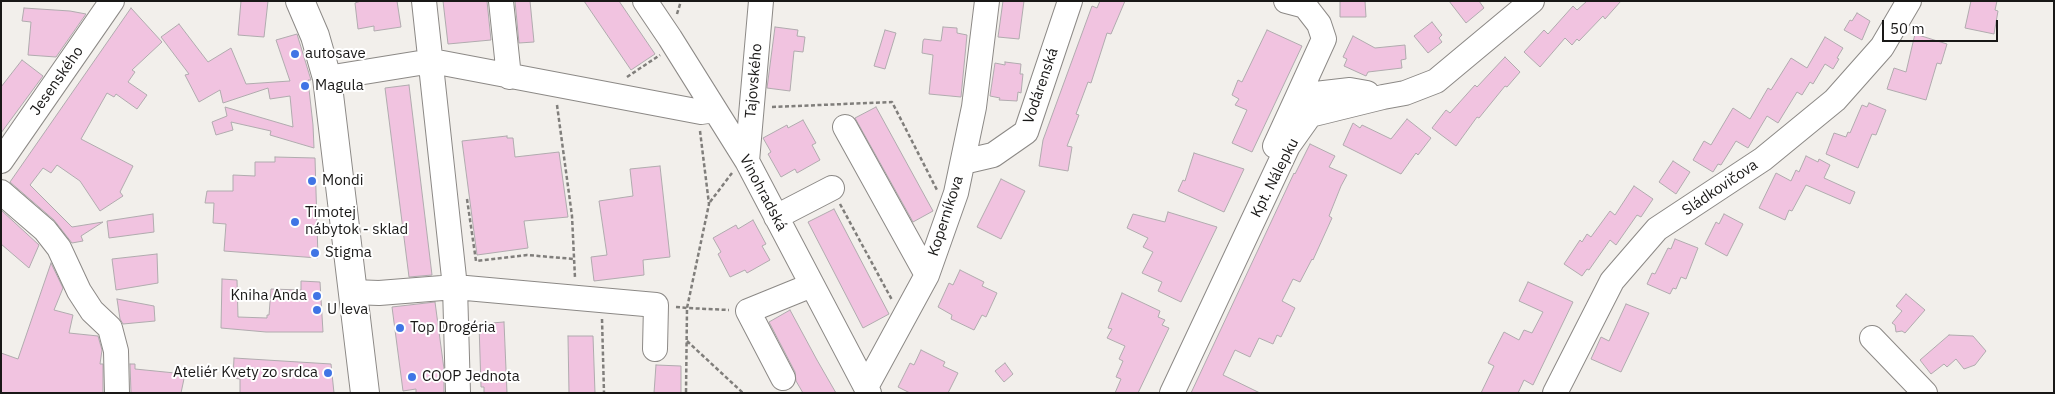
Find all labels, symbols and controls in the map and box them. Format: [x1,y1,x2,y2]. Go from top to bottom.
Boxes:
scale bar [1885,10,2001,42]
text: 50 m [1890,19,1925,38]
street label: Jesenského [27,43,87,119]
street label: Tajovského [742,43,766,119]
place label: autosave [305,45,366,63]
street label: Vodárenská [1020,46,1062,126]
marker: autosave [289,48,301,60]
place label: Magula [315,77,364,95]
marker: Magula [299,80,311,92]
street label: Kpt. Nálepku [1247,135,1303,221]
street label: Vinohradská [735,152,791,234]
street label: Sládkovičova [1679,156,1761,220]
place label: Mondi [322,172,364,190]
street label: Koperníkova [925,174,967,258]
marker: Mondi [306,175,318,187]
place label: Timotej nábytok - sklad [305,204,408,239]
marker: Timotej nábytok - sklad [289,216,301,228]
place label: Stigma [325,244,372,262]
marker: Stigma [309,247,321,259]
place label: Kniha Anda [230,287,307,305]
marker: Kniha Anda [311,290,323,302]
place label: U leva [327,301,368,319]
marker: U leva [311,304,323,316]
place label: Top Drogéria [410,319,495,337]
marker: Top Drogéria [394,322,406,334]
place label: Ateliér Kvety zo srdca [173,364,318,382]
marker: Ateliér Kvety zo srdca [322,367,334,379]
place label: COOP Jednota [422,368,520,386]
marker: COOP Jednota [406,371,418,383]

